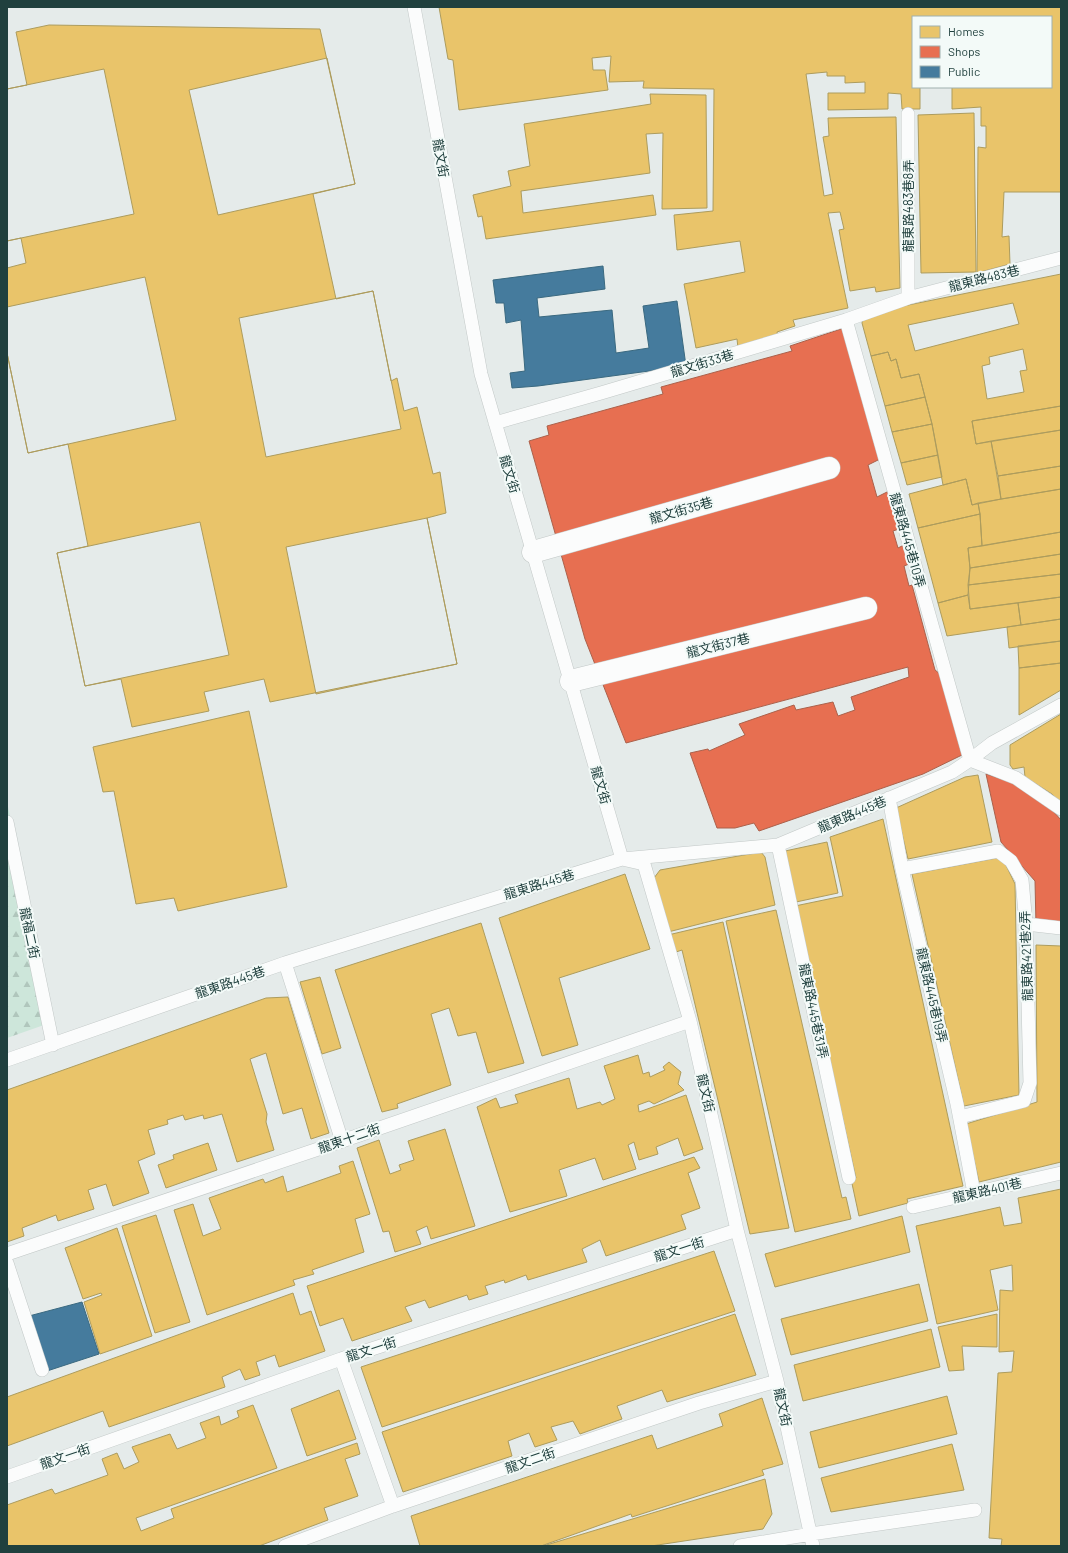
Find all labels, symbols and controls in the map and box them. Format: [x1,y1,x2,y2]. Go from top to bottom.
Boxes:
legend [912,16,1052,88]
text: Homes [948,24,985,38]
text: Shops [948,44,981,58]
text: Public [948,64,980,78]
street label: 龍文街 [430,137,452,179]
street label: 龍東路483巷8弄 [900,160,916,252]
street label: 龍東路483巷 [947,261,1021,295]
street label: 龍文街33巷 [668,346,736,380]
street label: 龍文街 [497,453,523,495]
street label: 龍東路445巷10弄 [887,491,929,589]
street label: 龍文街35巷 [647,493,715,527]
street label: 龍文街37巷 [685,629,751,661]
street label: 龍文街 [588,764,614,806]
street label: 龍東路445巷 [815,792,889,836]
street label: 龍東路445巷 [502,866,576,902]
street label: 龍福二街 [17,906,43,960]
street label: 龍東路421巷2弄 [1016,911,1036,1001]
street label: 龍東路445巷19弄 [913,946,951,1044]
street label: 龍東路445巷31弄 [796,962,832,1060]
street label: 龍東路445巷 [193,963,267,1001]
street label: 龍文街 [694,1072,718,1114]
street label: 龍東十二街 [316,1120,382,1156]
street label: 龍東路401巷 [951,1174,1023,1206]
street label: 龍文一街 [652,1233,706,1265]
street label: 龍文一街 [344,1333,398,1365]
street label: 龍文街 [771,1386,795,1428]
street label: 龍文一街 [38,1440,92,1472]
street label: 龍文二街 [503,1444,557,1476]

